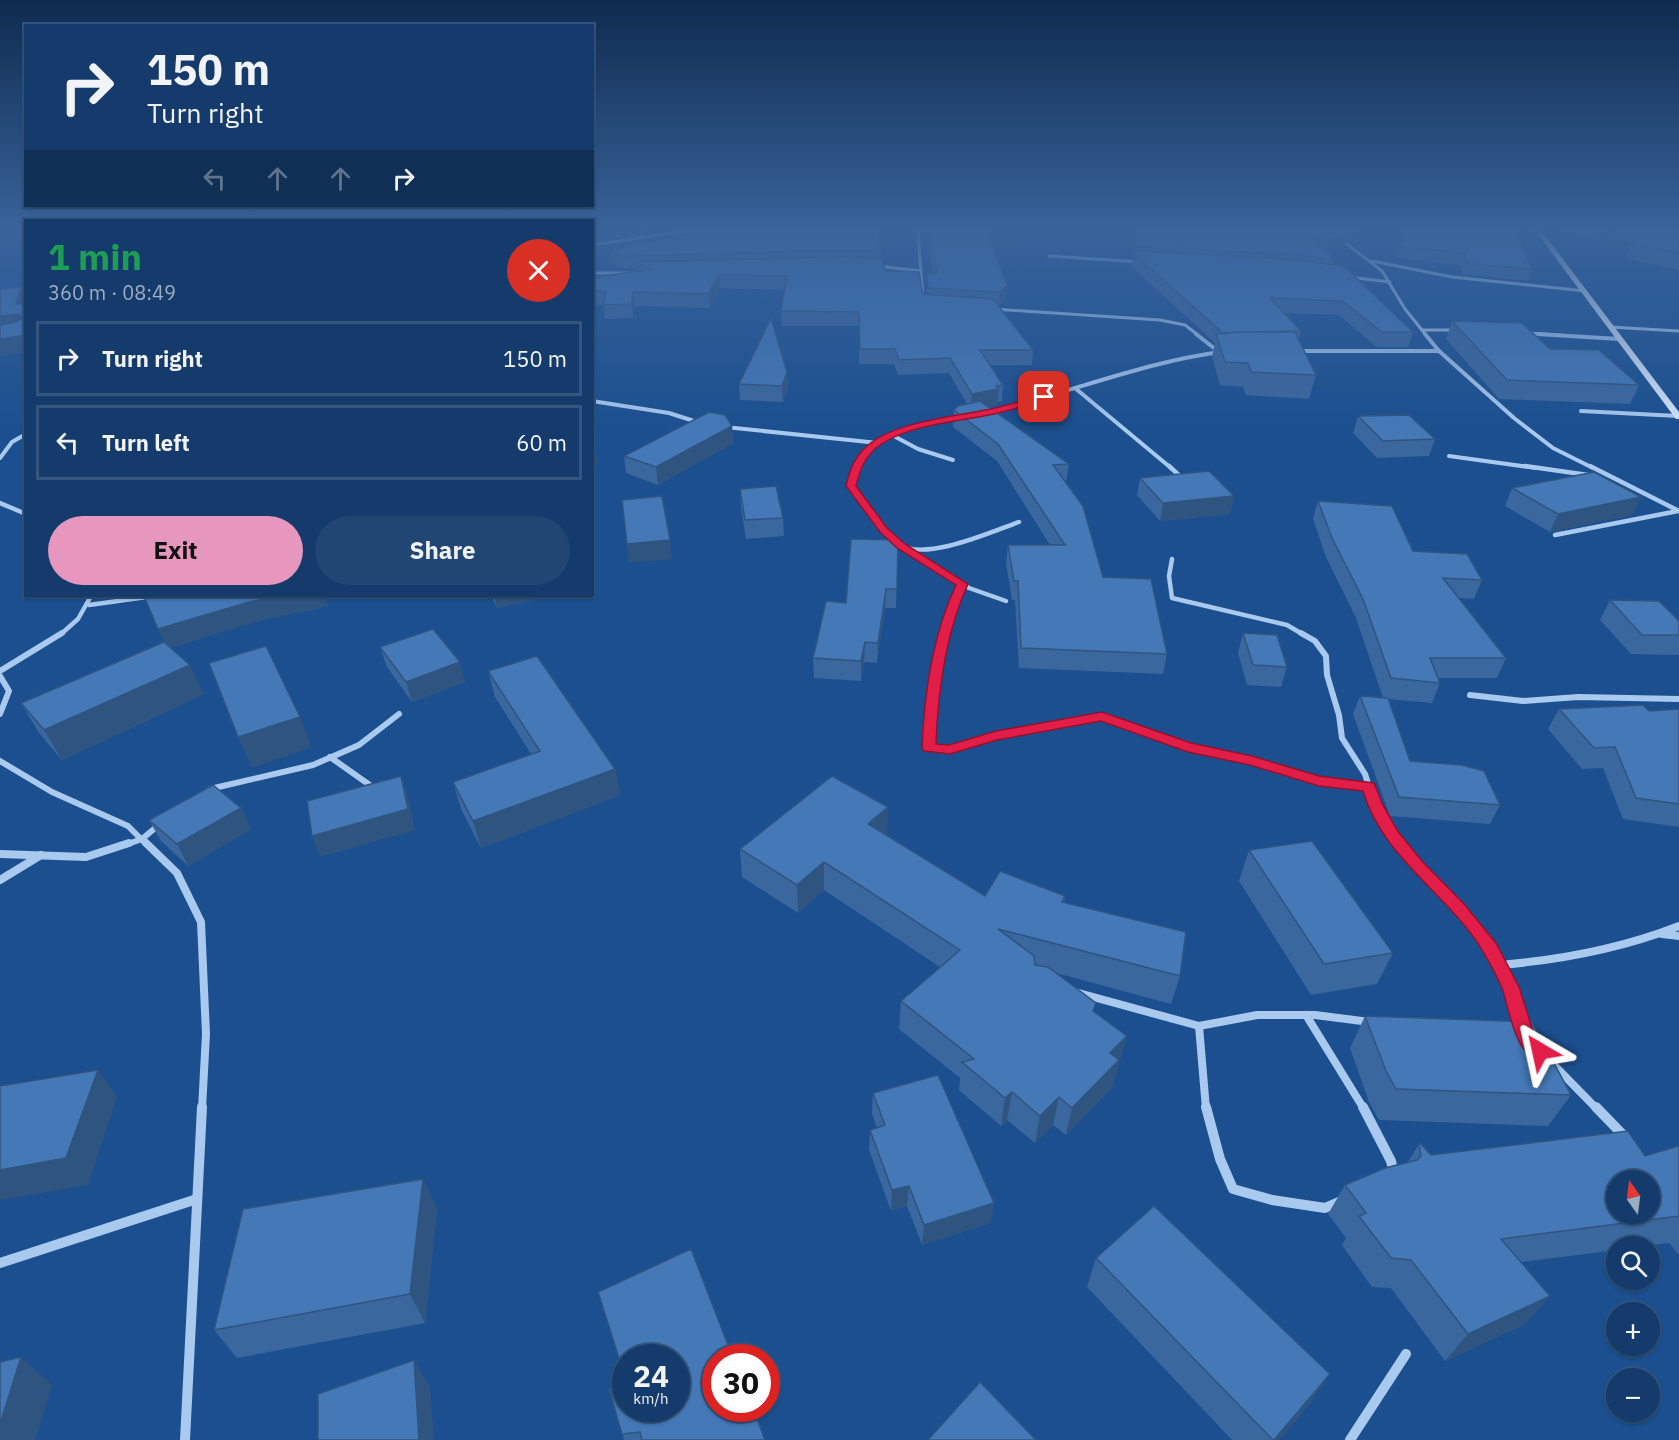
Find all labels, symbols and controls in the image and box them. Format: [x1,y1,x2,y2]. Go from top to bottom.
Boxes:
text: 150 m [147,42,270,97]
icon: right [48,48,126,126]
text: Turn right [147,95,264,130]
icon: left [198,162,231,195]
icon: ahead [261,162,294,195]
icon: ahead [324,162,357,195]
icon: right [387,162,420,195]
text: 1 min [48,233,142,280]
button: close [507,239,570,302]
text: 360 m · 08:49 [48,279,176,306]
icon: right [51,342,84,375]
text: Turn right [102,344,203,373]
text: 150 m [503,344,567,373]
pin [1018,371,1069,422]
icon: arrive [1027,380,1060,413]
icon: left [51,426,84,459]
text: Turn left [102,428,190,457]
text: 60 m [516,428,567,457]
button: Exit [48,516,303,585]
button: Share [315,516,570,585]
position arrow [1508,1019,1572,1083]
north arrow [1606,1170,1660,1224]
map controls [1606,1170,1660,1422]
button: search [1606,1236,1660,1290]
button: + [1606,1302,1660,1356]
speed limit sign: 30 [702,1344,780,1422]
text: 24 [633,1356,669,1395]
button: − [1606,1368,1660,1422]
text: km/h [633,1389,669,1408]

